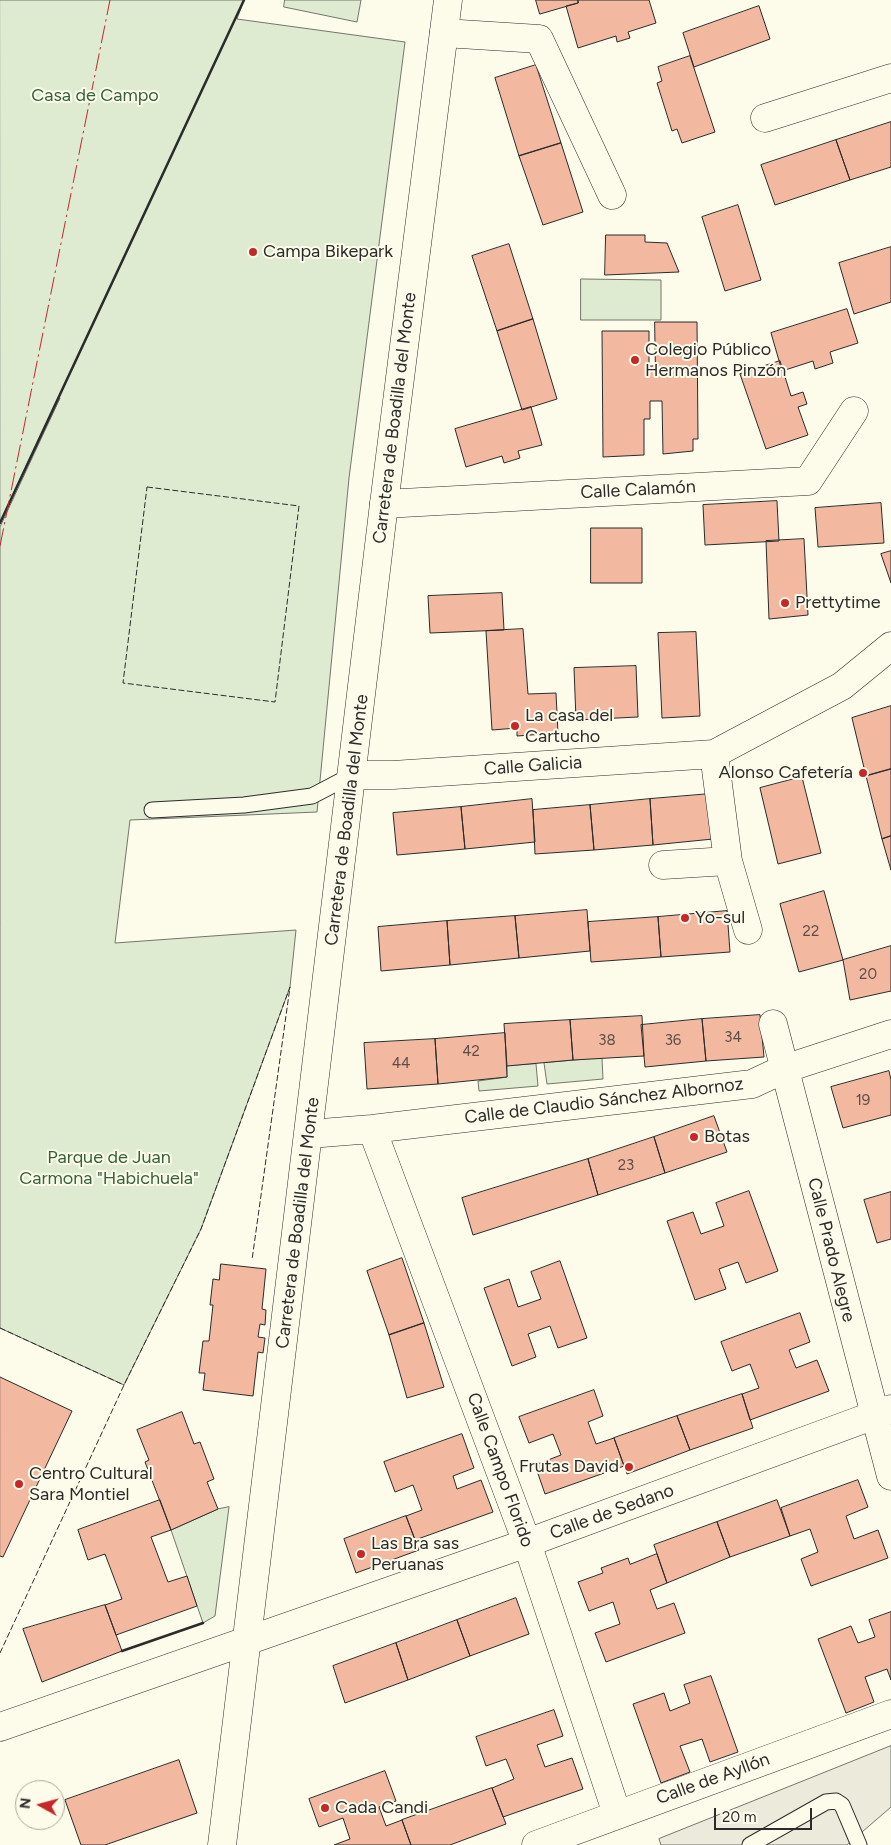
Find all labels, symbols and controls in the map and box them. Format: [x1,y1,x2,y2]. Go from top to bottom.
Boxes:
park label: Casa de Campo [31,85,159,107]
place label: Campa Bikepark [263,241,393,263]
marker: Campa Bikepark [247,246,259,258]
street label: Carretera de Boadilla del Monte [369,291,421,545]
place label: Colegio Público Hermanos Pinzón [645,339,786,382]
marker: Colegio Público Hermanos Pinzón [629,354,641,366]
street label: Calle Calamón [580,476,696,504]
place label: Prettytime [795,592,880,614]
marker: Prettytime [779,597,791,609]
street label: Carretera de Boadilla del Monte [321,693,373,947]
place label: La casa del Cartucho [525,705,613,748]
marker: La casa del Cartucho [509,720,521,732]
street label: Calle Galicia [483,752,583,780]
place label: Alonso Cafetería [719,762,853,784]
marker: Alonso Cafetería [857,767,869,779]
place label: Yo-sul [695,907,745,929]
marker: Yo-sul [679,912,691,924]
house number: 22 [803,923,819,941]
house number: 20 [859,966,877,984]
house number: 34 [724,1029,742,1047]
house number: 38 [598,1032,616,1050]
house number: 36 [665,1032,681,1050]
house number: 42 [462,1043,480,1061]
house number: 44 [392,1055,410,1073]
street label: Calle de Claudio Sánchez Albornoz [463,1073,745,1129]
house number: 19 [856,1092,870,1110]
street label: Carretera de Boadilla del Monte [272,1096,324,1350]
place label: Botas [704,1126,750,1148]
marker: Botas [688,1131,700,1143]
park label: Parque de Juan Carmona "Habichuela" [19,1147,199,1190]
house number: 23 [618,1157,634,1175]
street label: Calle Prado Alegre [803,1176,859,1324]
street label: Calle Campo Florido [462,1390,538,1550]
place label: Frutas David [519,1456,619,1478]
marker: Frutas David [623,1461,635,1473]
place label: Centro Cultural Sara Montiel [29,1463,153,1506]
marker: Centro Cultural Sara Montiel [13,1478,25,1490]
street label: Calle de Sedano [547,1480,677,1544]
place label: Las Bra sas Peruanas [371,1533,459,1576]
marker: Las Bra sas Peruanas [355,1548,367,1560]
street label: Calle de Ayllón [653,1748,773,1810]
north arrow [15,1780,65,1830]
text: N [17,1797,35,1810]
place label: Cada Candi [335,1797,428,1819]
scale bar [716,1798,814,1830]
marker: Cada Candi [319,1802,331,1814]
text: 20 m [722,1808,756,1826]

